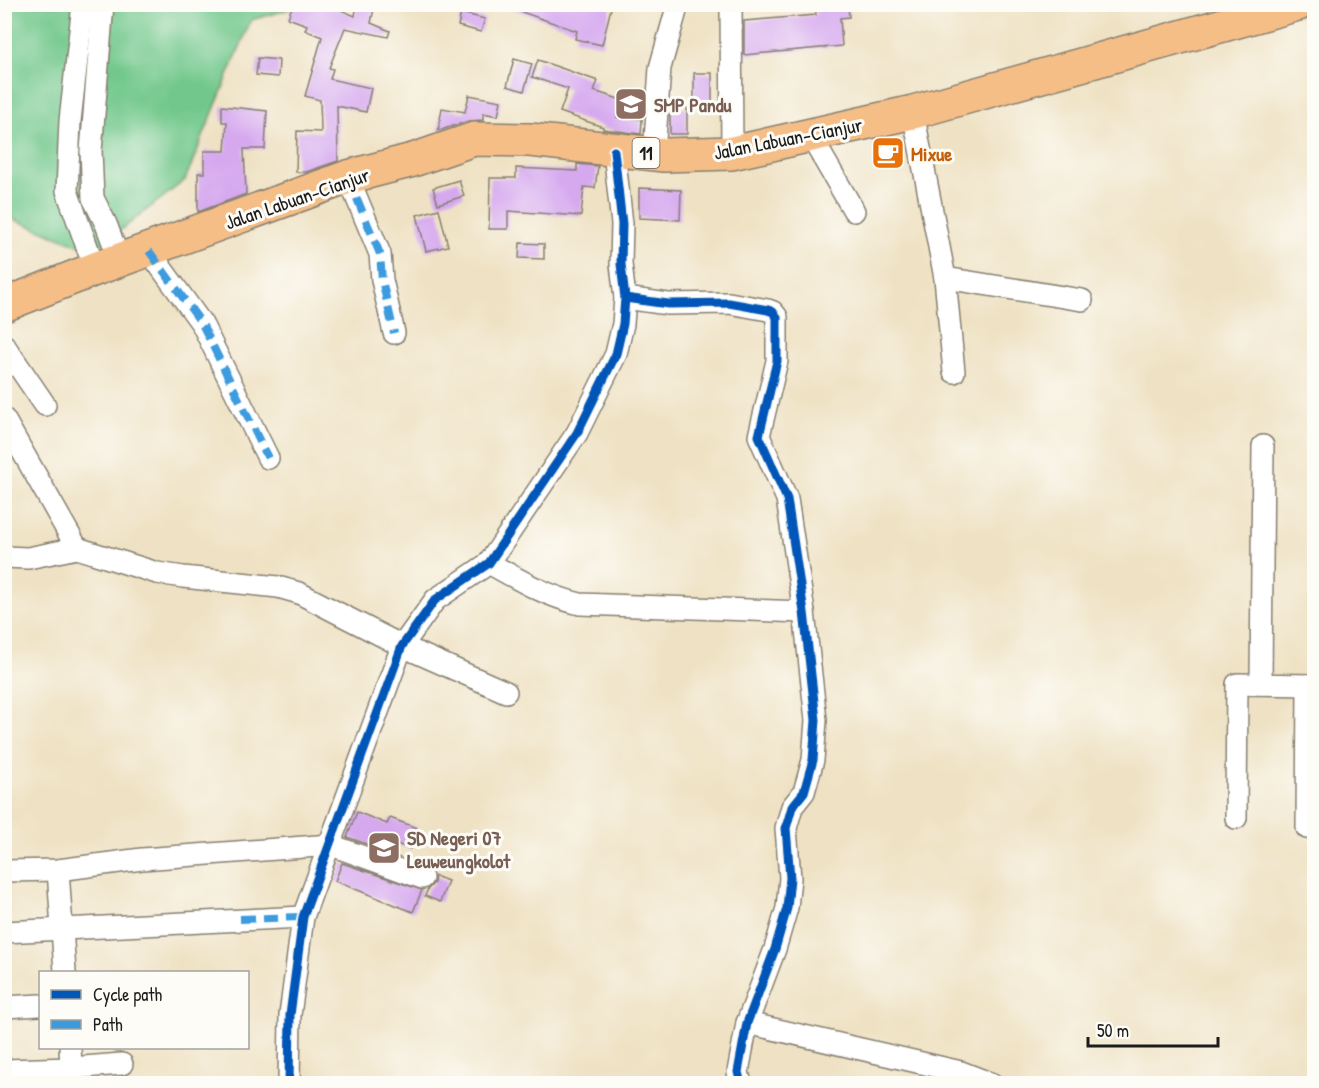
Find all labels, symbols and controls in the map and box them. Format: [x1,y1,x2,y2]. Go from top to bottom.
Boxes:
school or university icon: SMP Pandu [613,86,649,122]
place label: SMP Pandu [654,91,733,118]
street label: Jalan Labuan-Cianjur [711,110,865,166]
cafe icon: Mixue [870,135,906,171]
road number: 11 [632,138,660,168]
place label: Mixue [911,140,952,167]
street label: Jalan Labuan-Cianjur [221,161,373,235]
place label: SD Negeri 07 Leuweungkolot [407,824,511,875]
school or university icon: SD Negeri 07 Leuweungkolot [366,830,402,866]
legend [39,971,249,1049]
text: Cycle path [93,982,163,1007]
scale bar [1088,1010,1218,1048]
text: Path [93,1012,123,1037]
text: 50 m [1097,1018,1129,1043]

